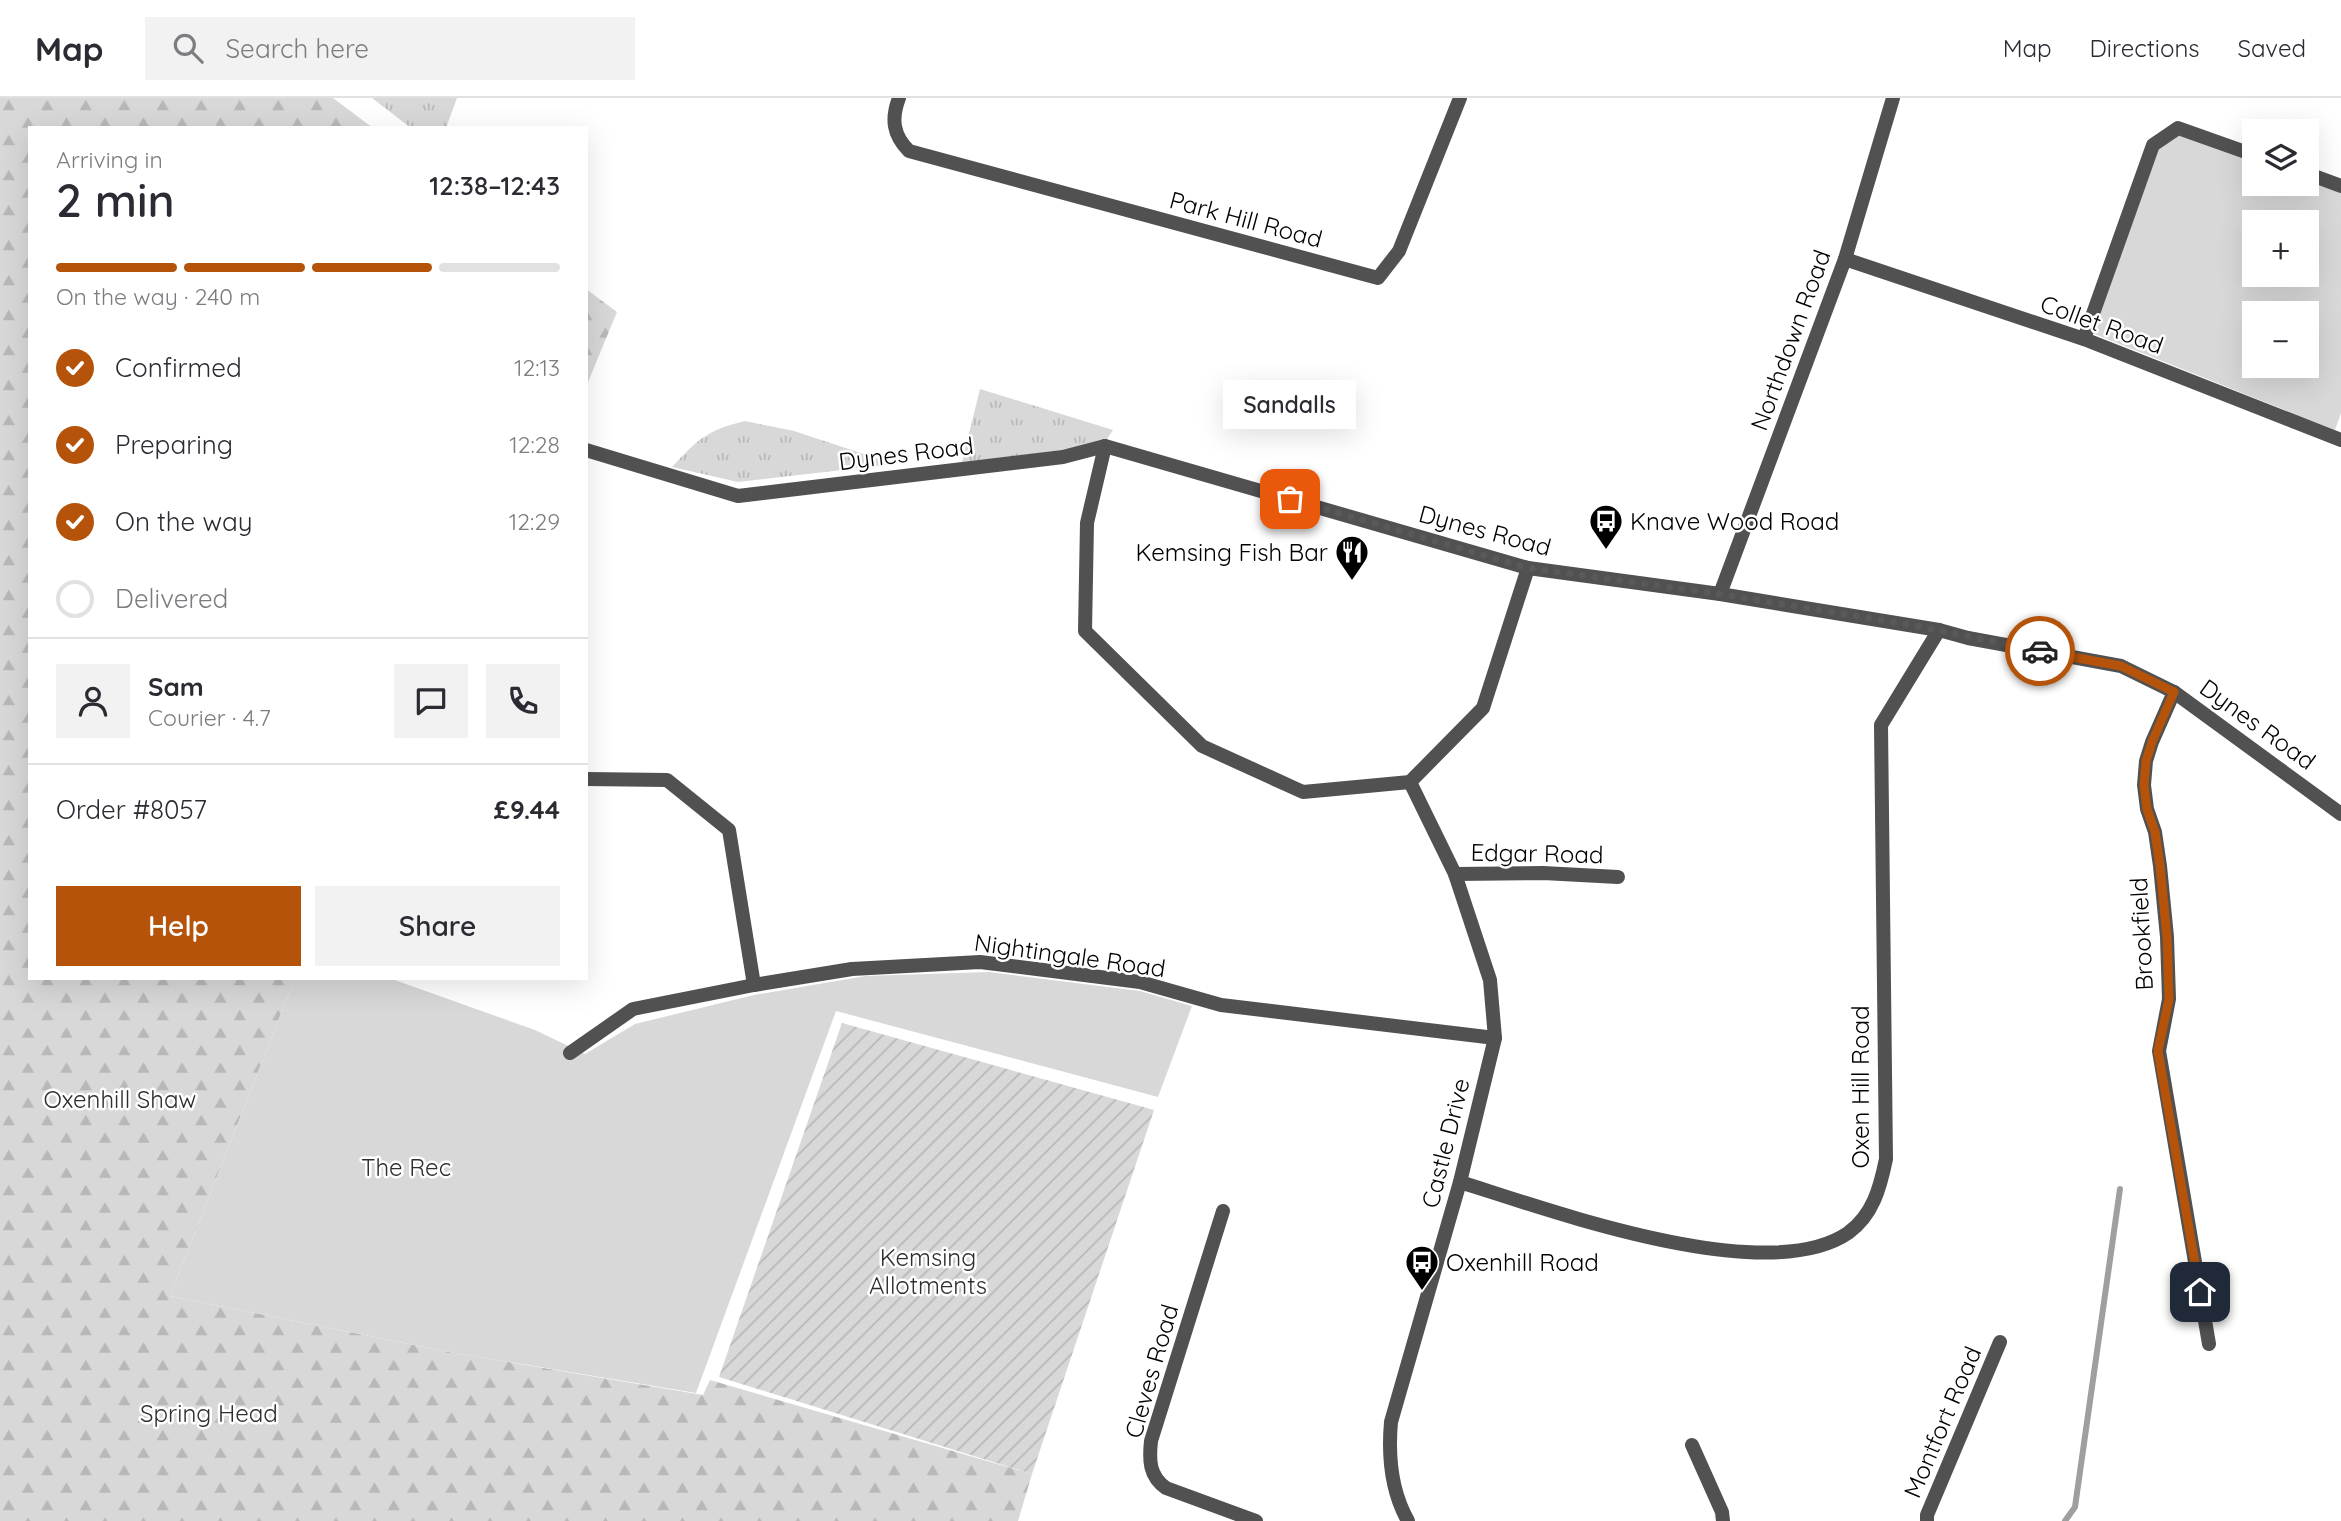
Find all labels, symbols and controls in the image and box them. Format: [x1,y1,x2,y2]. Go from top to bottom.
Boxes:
search box [145,17,635,80]
text: Map [35,28,103,69]
icon: search [169,29,207,67]
text: Search here [225,32,369,65]
text: Map [2003,33,2052,63]
text: Directions [2090,33,2200,63]
text: Saved [2238,33,2306,63]
map controls [2242,119,2319,378]
button: layers [2242,119,2319,196]
text: Arriving in [56,145,163,174]
text: 12:38–12:43 [429,169,560,202]
text: 2 min [56,171,175,229]
street label: Park Hill Road [1166,184,1326,254]
button: + [2242,210,2319,287]
street label: Northdown Road [1743,246,1837,434]
text: On the way · 240 m [56,282,260,311]
street label: Collet Road [2036,288,2168,360]
button: − [2242,301,2319,378]
icon: check [56,349,94,387]
text: Confirmed [115,351,242,384]
text: 12:13 [514,353,560,382]
callout: Sandalls [1224,380,1356,429]
text: Sandalls [1243,390,1336,419]
icon: check [56,426,94,464]
text: Preparing [115,428,233,461]
text: 12:28 [509,430,560,459]
street label: Dynes Road [837,430,975,476]
pin [1260,469,1320,529]
icon: bag [1271,480,1309,518]
street label: Dynes Road [1416,498,1554,562]
bus stop icon: Knave Wood Road [1587,502,1625,551]
icon: check [56,503,94,541]
text: On the way [115,505,253,538]
place label: Knave Wood Road [1630,506,1839,536]
text: 12:29 [509,507,560,536]
restaurant icon: Kemsing Fish Bar [1333,533,1371,582]
place label: Kemsing Fish Bar [1135,537,1328,567]
text: Delivered [115,582,228,615]
courier [2005,616,2075,686]
icon: car [2021,632,2059,670]
button: person [56,664,130,738]
button: chat [394,664,468,738]
button: phone [486,664,560,738]
text: Sam [148,670,204,703]
street label: Dynes Road [2194,672,2322,776]
text: Courier · 4.7 [148,703,271,732]
text: Order #8057 [56,793,207,826]
text: £9.44 [494,793,560,826]
street label: Edgar Road [1470,837,1604,869]
street label: Brookfield [2123,877,2159,991]
button: Help [56,886,301,966]
button: Share [315,886,560,966]
street label: Nightingale Road [972,927,1168,983]
street label: Oxen Hill Road [1845,1005,1875,1169]
street label: Castle Drive [1414,1075,1476,1211]
park label: Oxenhill Shaw [44,1084,196,1114]
park label: The Rec [361,1152,451,1182]
park label: Kemsing Allotments [869,1242,987,1300]
bus stop icon: Oxenhill Road [1403,1243,1441,1292]
place label: Oxenhill Road [1446,1247,1599,1277]
pin [2170,1262,2230,1322]
icon: home [2181,1273,2219,1311]
street label: Cleves Road [1118,1301,1184,1441]
street label: Montfort Road [1897,1342,1987,1502]
park label: Spring Head [140,1398,278,1428]

